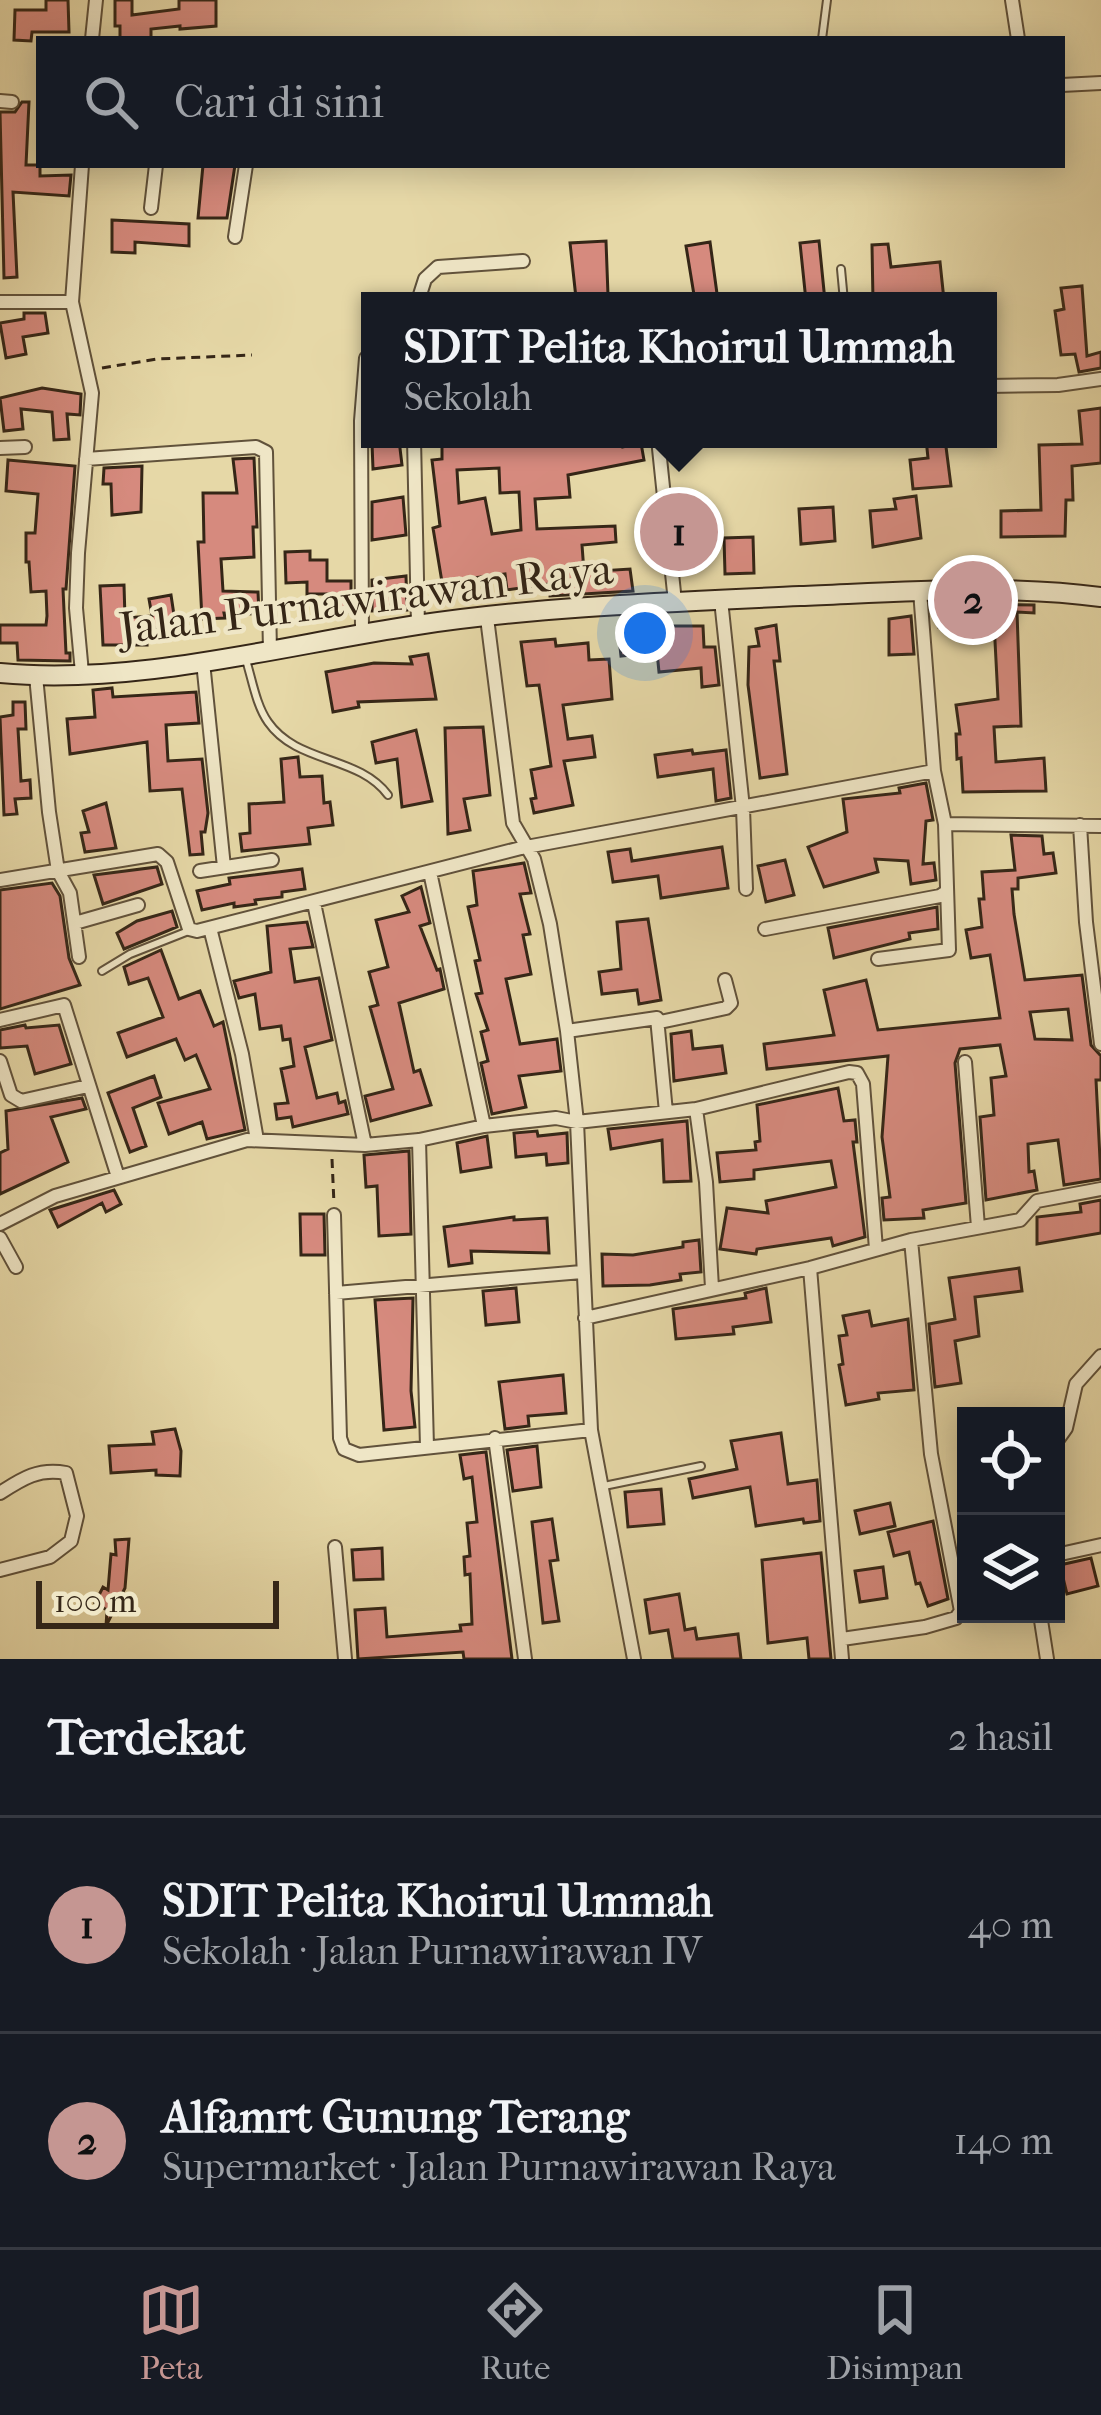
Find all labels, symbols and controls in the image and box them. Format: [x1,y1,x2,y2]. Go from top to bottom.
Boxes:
search box [36,36,1065,168]
icon: search [78,69,144,135]
text: Cari di sini [174,76,384,129]
popup [361,292,997,448]
text: SDIT Pelita Khoirul Ummah [403,321,955,374]
text: Sekolah [403,374,532,420]
pin: 1 [640,487,718,577]
street label: Jalan Purnawirawan Raya [113,542,617,656]
pin: 2 [934,555,1012,645]
your location [615,603,675,663]
map controls [957,1407,1065,1623]
button: locate [957,1407,1065,1515]
button: layers [957,1515,1065,1623]
scale bar [36,1575,279,1628]
text: 100 m [54,1582,137,1621]
text: Terdekat [48,1707,245,1767]
text: 2 hasil [948,1714,1053,1760]
text: SDIT Pelita Khoirul Ummah [162,1875,713,1928]
text: 1 [80,1902,94,1948]
text: 40 m [968,1902,1053,1948]
text: Sekolah · Jalan Purnawirawan IV [162,1928,702,1974]
text: Alfamrt Gunung Terang [162,2091,629,2144]
text: 2 [77,2118,97,2164]
text: 140 m [954,2118,1053,2164]
text: Supermarket · Jalan Purnawirawan Raya [162,2144,836,2190]
tab: Peta [138,2277,204,2388]
tab: Rute [480,2277,550,2388]
tab: Disimpan [826,2277,963,2388]

